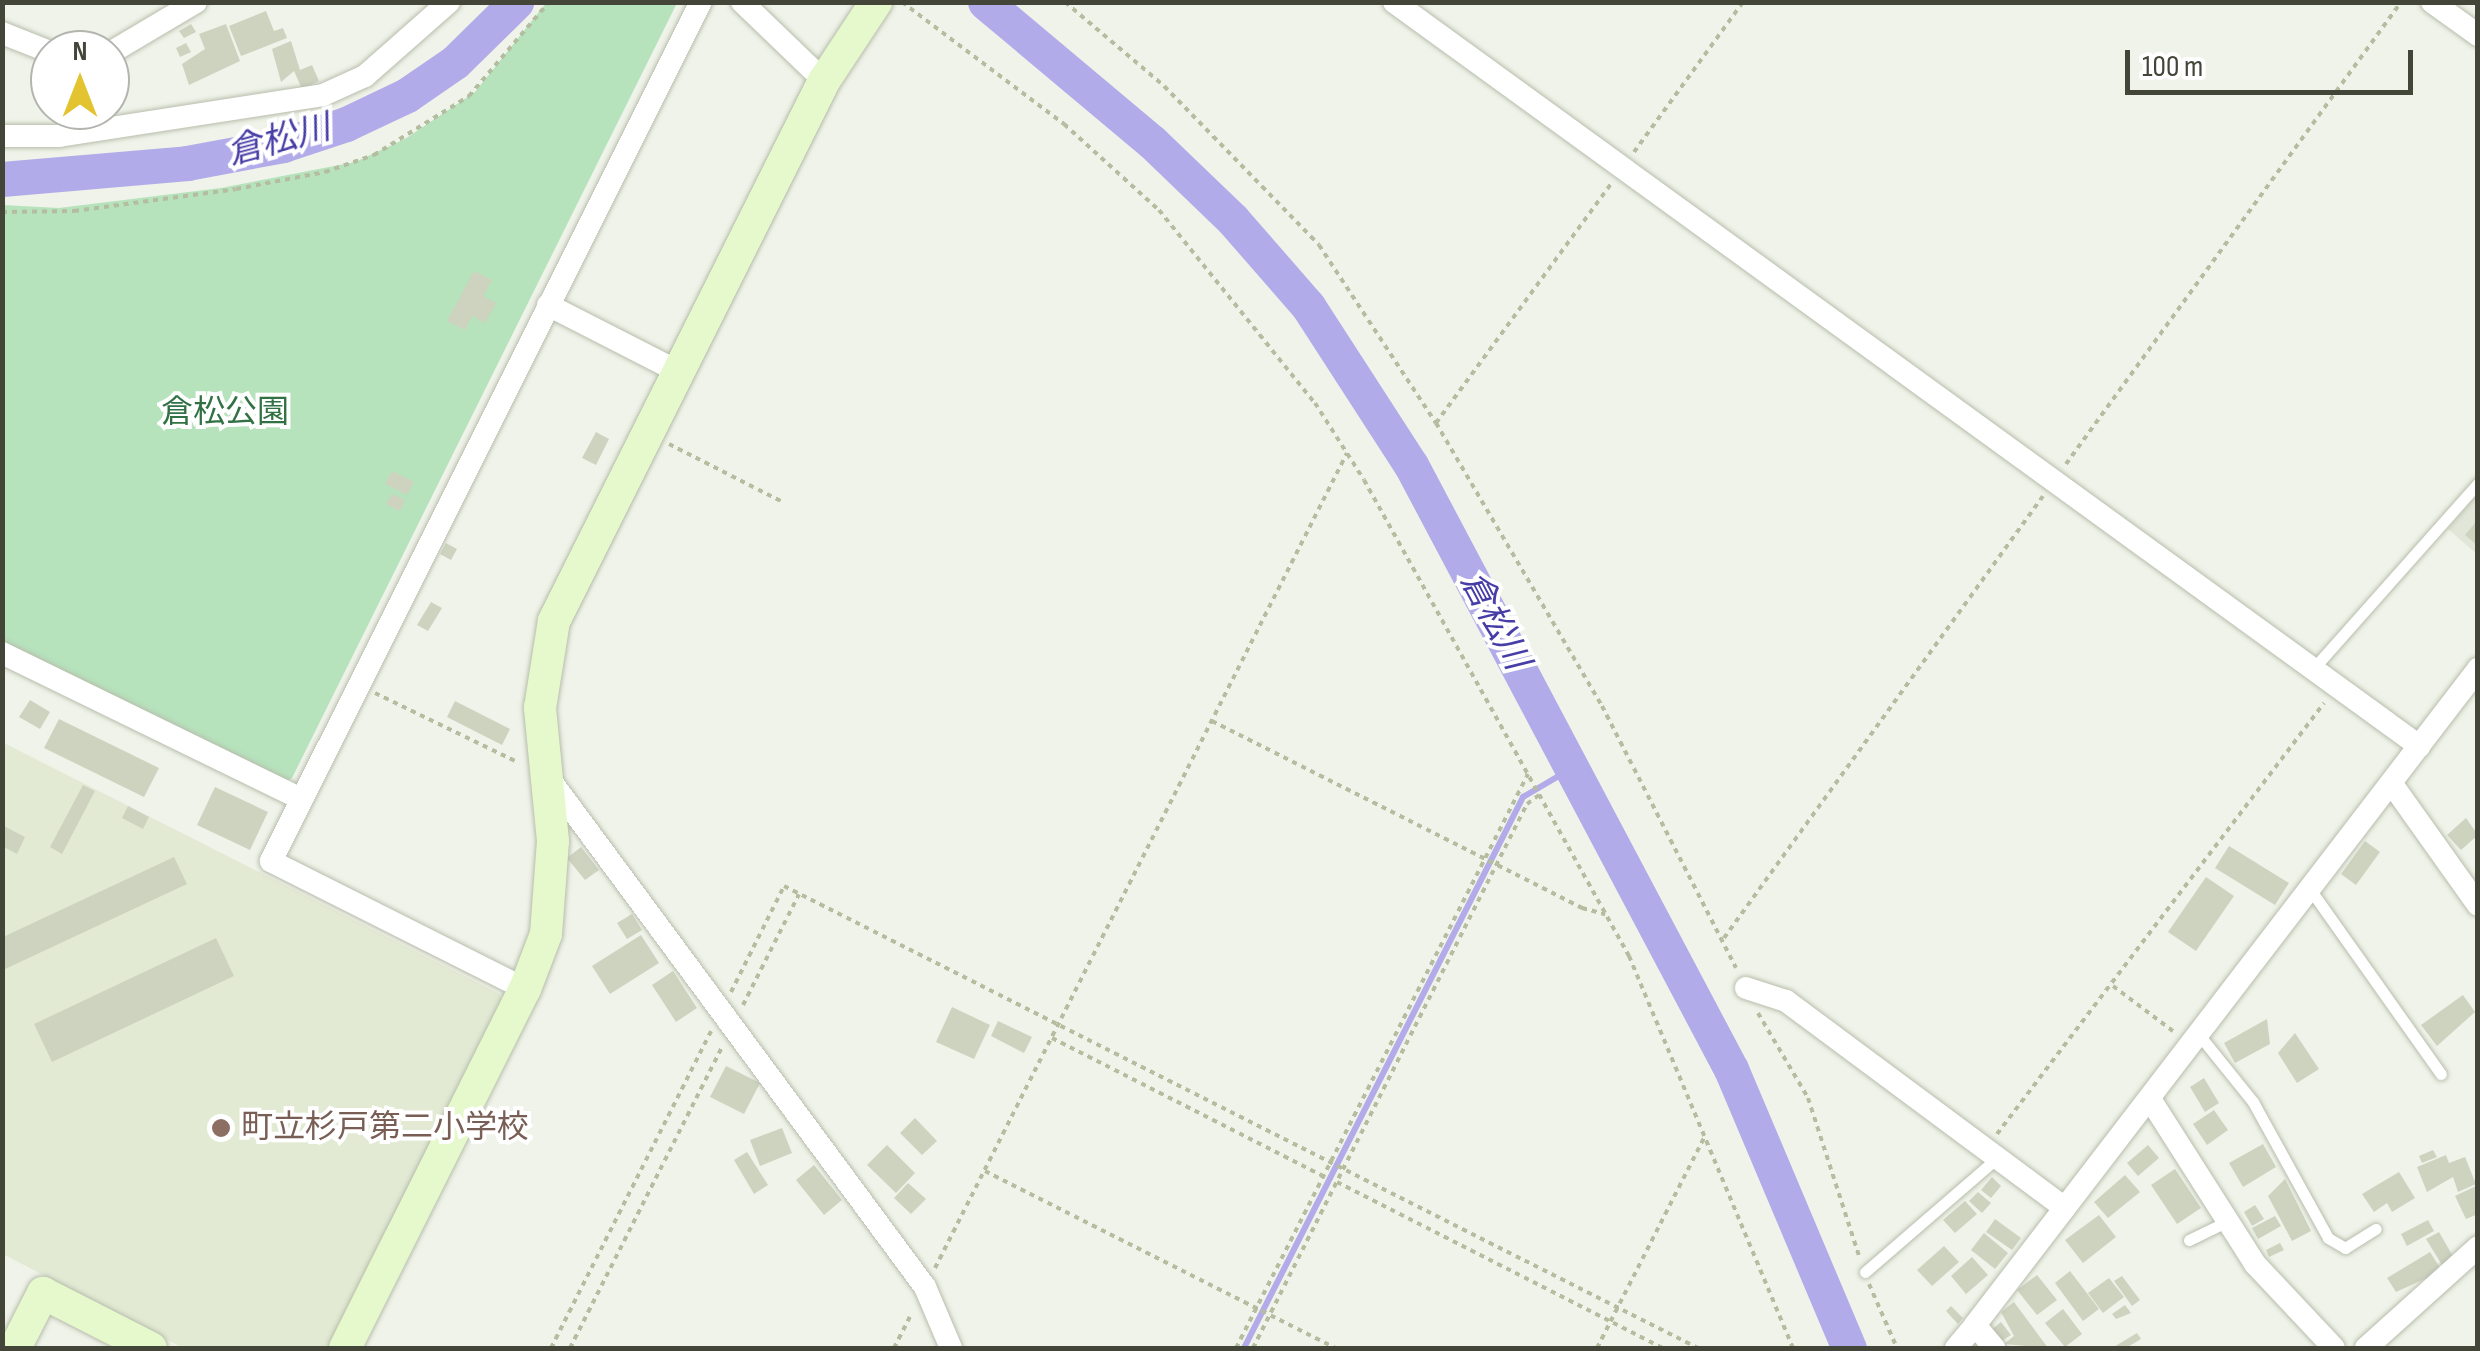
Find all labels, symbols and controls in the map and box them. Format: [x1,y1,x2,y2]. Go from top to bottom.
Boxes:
north arrow [30,30,130,130]
scale bar [2130,30,2418,92]
text: N [73,35,87,68]
text: 100 m [2142,49,2203,85]
water label: 倉松川 [223,107,335,175]
park label: 倉松公園 [161,394,289,432]
water label: 倉松川 [1451,565,1537,677]
place label: 町立杉戸第二小学校 [241,1109,529,1147]
marker: 町立杉戸第二小学校 [210,1117,232,1139]

